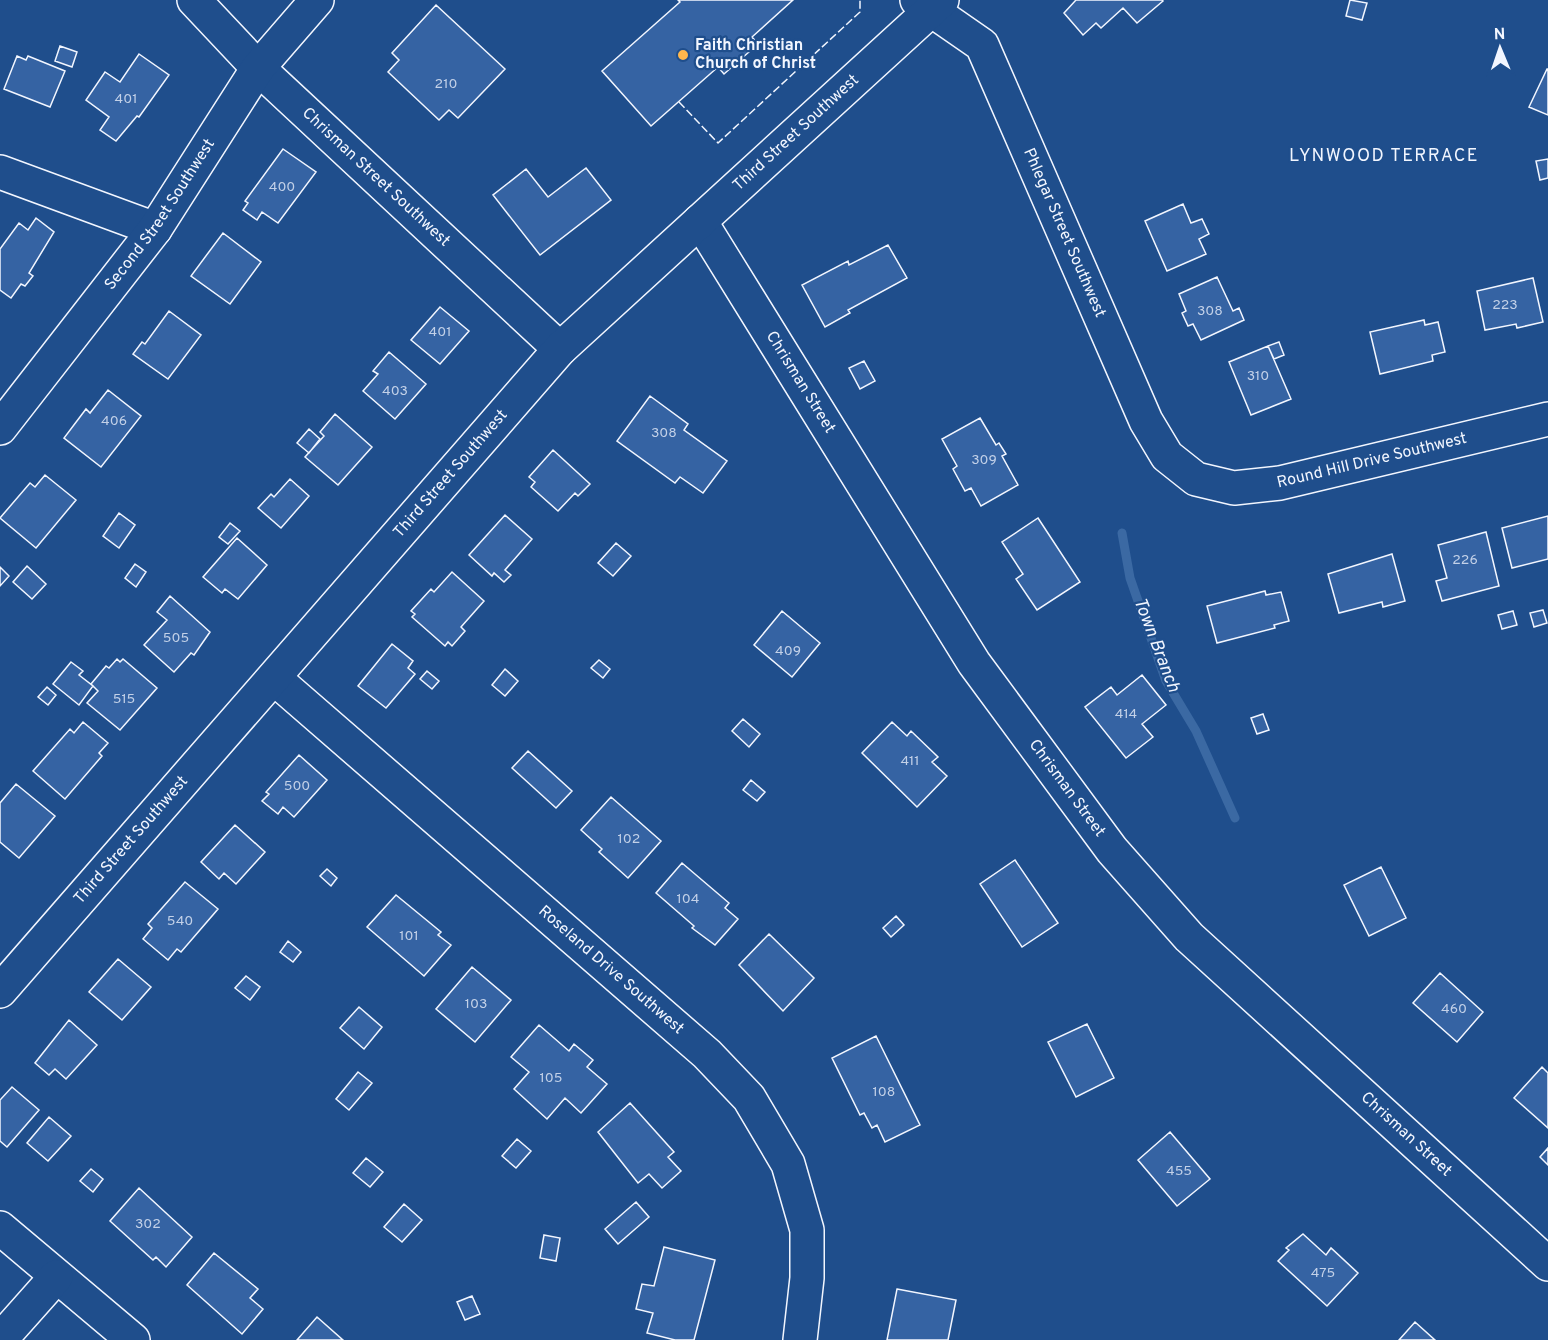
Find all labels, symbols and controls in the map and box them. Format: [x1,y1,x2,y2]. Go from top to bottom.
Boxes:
north arrow [1470,18,1530,78]
text: N [1493,25,1506,45]
place label: Faith Christian Church of Christ [695,36,816,74]
marker: Faith Christian Church of Christ [676,48,690,62]
street label: Third Street Southwest [729,70,864,196]
house number: 210 [435,76,457,93]
house number: 401 [115,91,137,108]
street label: Chrisman Street Southwest [297,104,454,251]
street label: Second Street Southwest [101,135,220,295]
street label: Phlegar Street Southwest [1018,145,1110,321]
district label: LYNWOOD TERRACE [1289,145,1479,168]
house number: 400 [269,179,295,196]
house number: 223 [1492,297,1518,314]
house number: 308 [1197,303,1223,320]
house number: 401 [429,324,451,341]
street label: Chrisman Street [761,328,839,437]
house number: 310 [1247,368,1269,385]
house number: 403 [382,383,408,400]
street label: Third Street Southwest [390,406,512,542]
house number: 406 [101,413,127,430]
house number: 308 [651,425,677,442]
street label: Round Hill Drive Southwest [1275,429,1469,493]
house number: 309 [971,452,997,469]
house number: 226 [1452,552,1478,569]
water label: Town Branch [1127,594,1185,696]
house number: 505 [163,630,189,647]
house number: 409 [775,643,801,660]
house number: 515 [113,691,135,708]
house number: 414 [1115,706,1137,723]
street label: Chrisman Street [1024,736,1109,841]
house number: 411 [900,753,920,770]
street label: Third Street Southwest [70,772,193,909]
house number: 500 [284,778,310,795]
house number: 102 [618,831,640,848]
house number: 104 [677,891,699,908]
street label: Roseland Drive Southwest [534,902,688,1039]
house number: 540 [167,913,193,930]
house number: 101 [399,928,419,945]
house number: 103 [465,996,487,1013]
house number: 460 [1441,1001,1467,1018]
house number: 105 [540,1070,562,1087]
house number: 108 [873,1084,895,1101]
street label: Chrisman Street [1356,1088,1456,1181]
house number: 455 [1166,1163,1192,1180]
house number: 302 [135,1216,161,1233]
house number: 475 [1311,1265,1335,1282]

